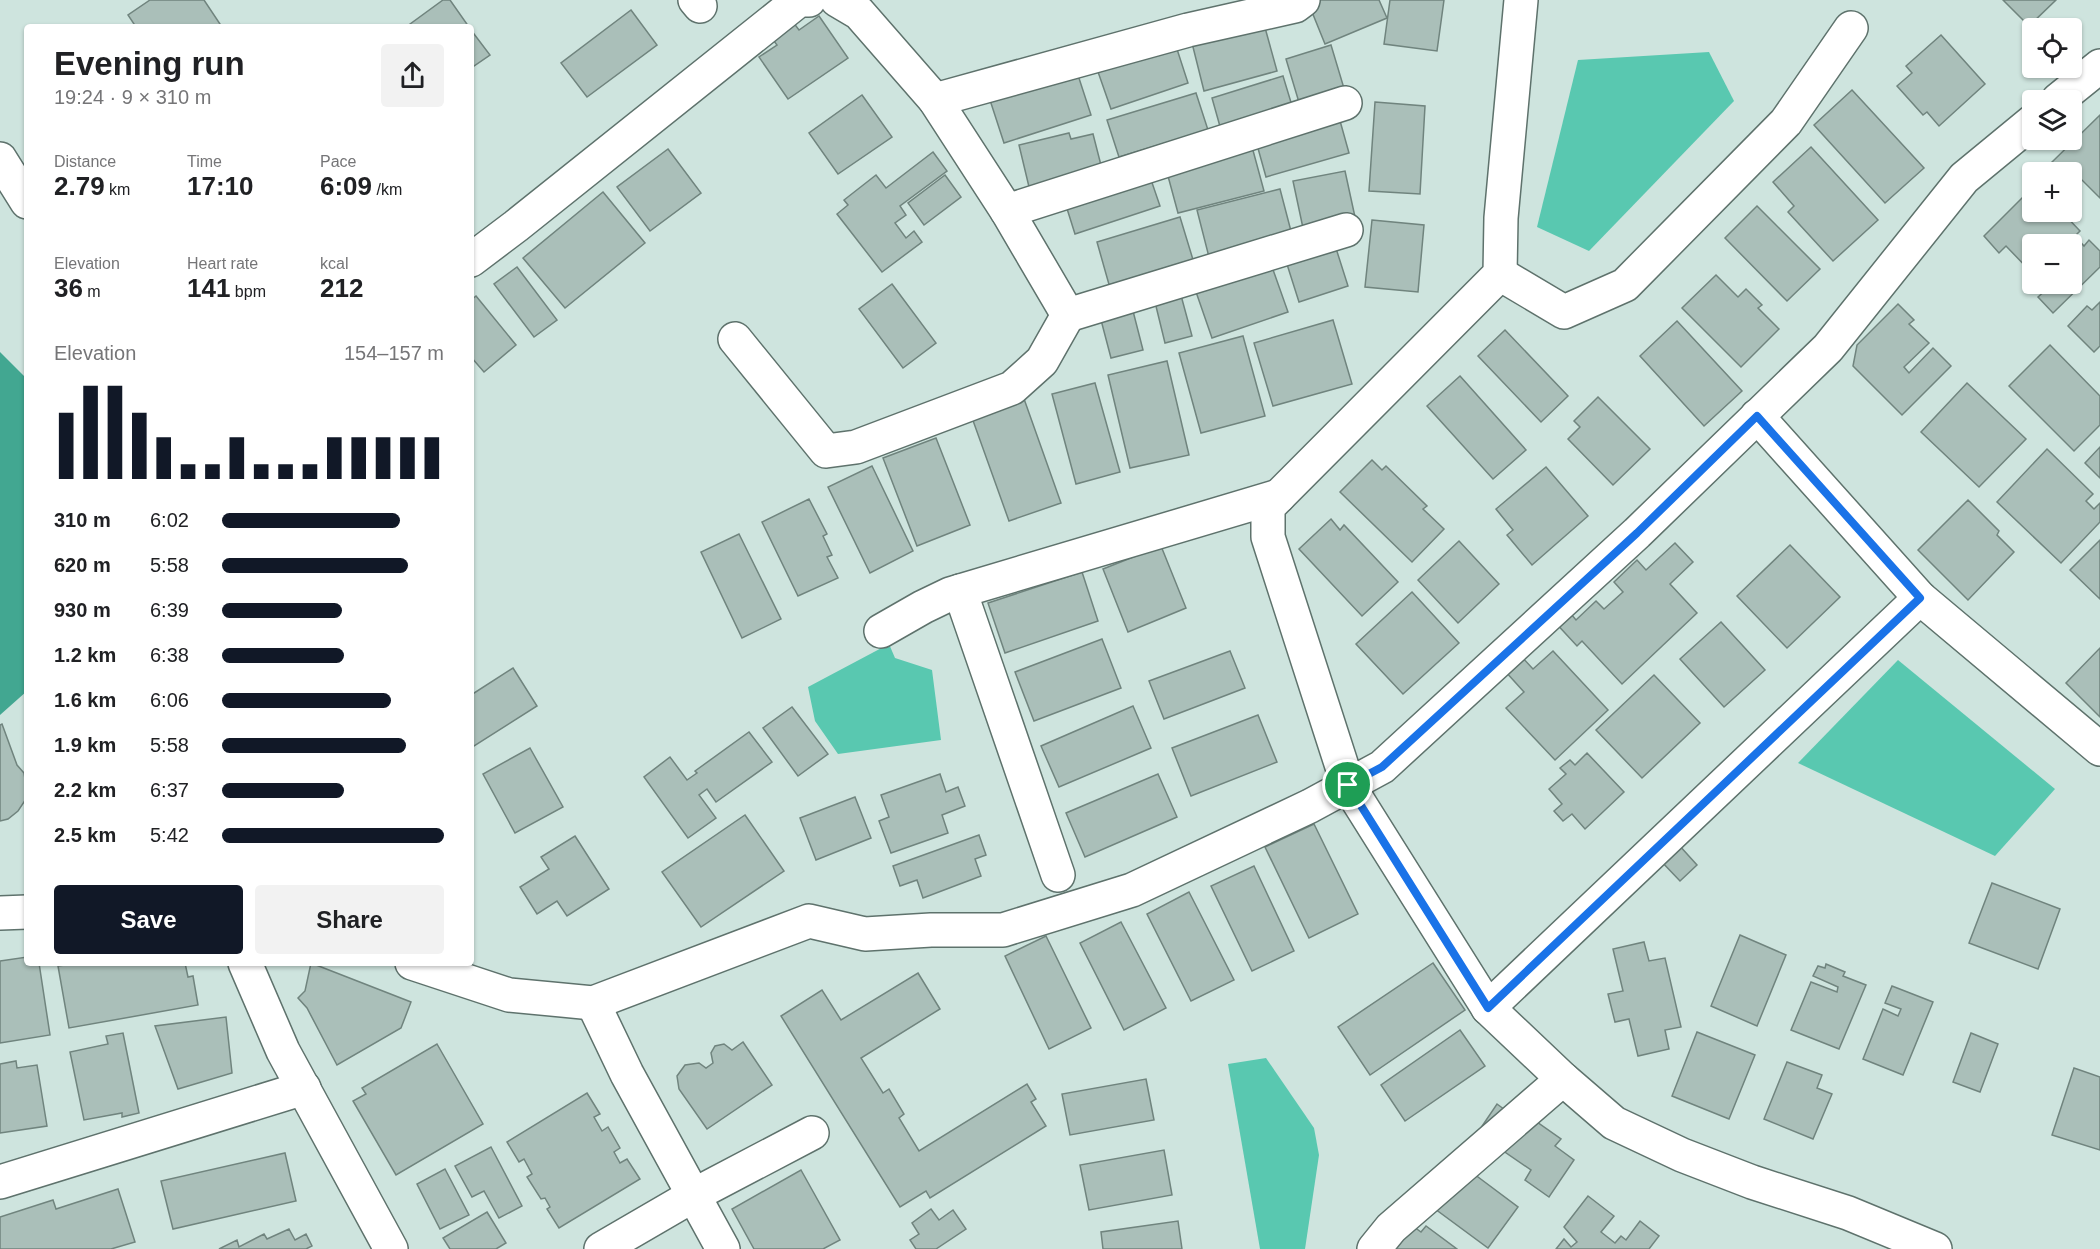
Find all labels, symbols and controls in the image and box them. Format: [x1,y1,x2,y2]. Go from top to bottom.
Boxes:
map controls [2022,18,2082,294]
button: locate [2022,18,2082,78]
button: share [381,44,444,107]
text: Evening run [54,45,245,82]
text: 19:24 · 9 × 310 m [54,86,211,108]
button: layers [2022,90,2082,150]
text: Distance [54,153,116,170]
text: Time [187,153,222,170]
text: Pace [320,153,356,170]
button: + [2022,162,2082,222]
text: 2.79 [54,171,105,201]
text: 17:10 [187,171,254,201]
text: 6:09 [320,171,372,201]
text: km [105,181,130,198]
text: /km [372,181,402,198]
button: − [2022,234,2082,294]
text: Elevation [54,255,120,272]
text: Heart rate [187,255,258,272]
text: kcal [320,255,348,272]
text: 36 [54,273,83,303]
text: 141 [187,273,230,303]
text: 212 [320,273,363,303]
text: m [83,283,101,300]
text: bpm [230,283,266,300]
text: Elevation [54,342,136,364]
text: 154–157 m [344,342,444,364]
text: 310 m [54,509,111,531]
text: 6:02 [150,509,189,531]
text: 620 m [54,554,111,576]
text: 5:58 [150,554,189,576]
text: 930 m [54,599,111,621]
text: 6:39 [150,599,189,621]
text: 1.2 km [54,644,116,666]
text: 6:38 [150,644,189,666]
text: 1.6 km [54,689,116,711]
text: 6:06 [150,689,189,711]
text: 1.9 km [54,734,116,756]
text: 5:58 [150,734,189,756]
pin [1322,759,1373,810]
icon: arrive [1331,768,1364,801]
text: 2.2 km [54,779,116,801]
text: 6:37 [150,779,189,801]
text: 2.5 km [54,824,116,846]
text: 5:42 [150,824,189,846]
button: Save [54,885,243,954]
button: Share [255,885,444,954]

